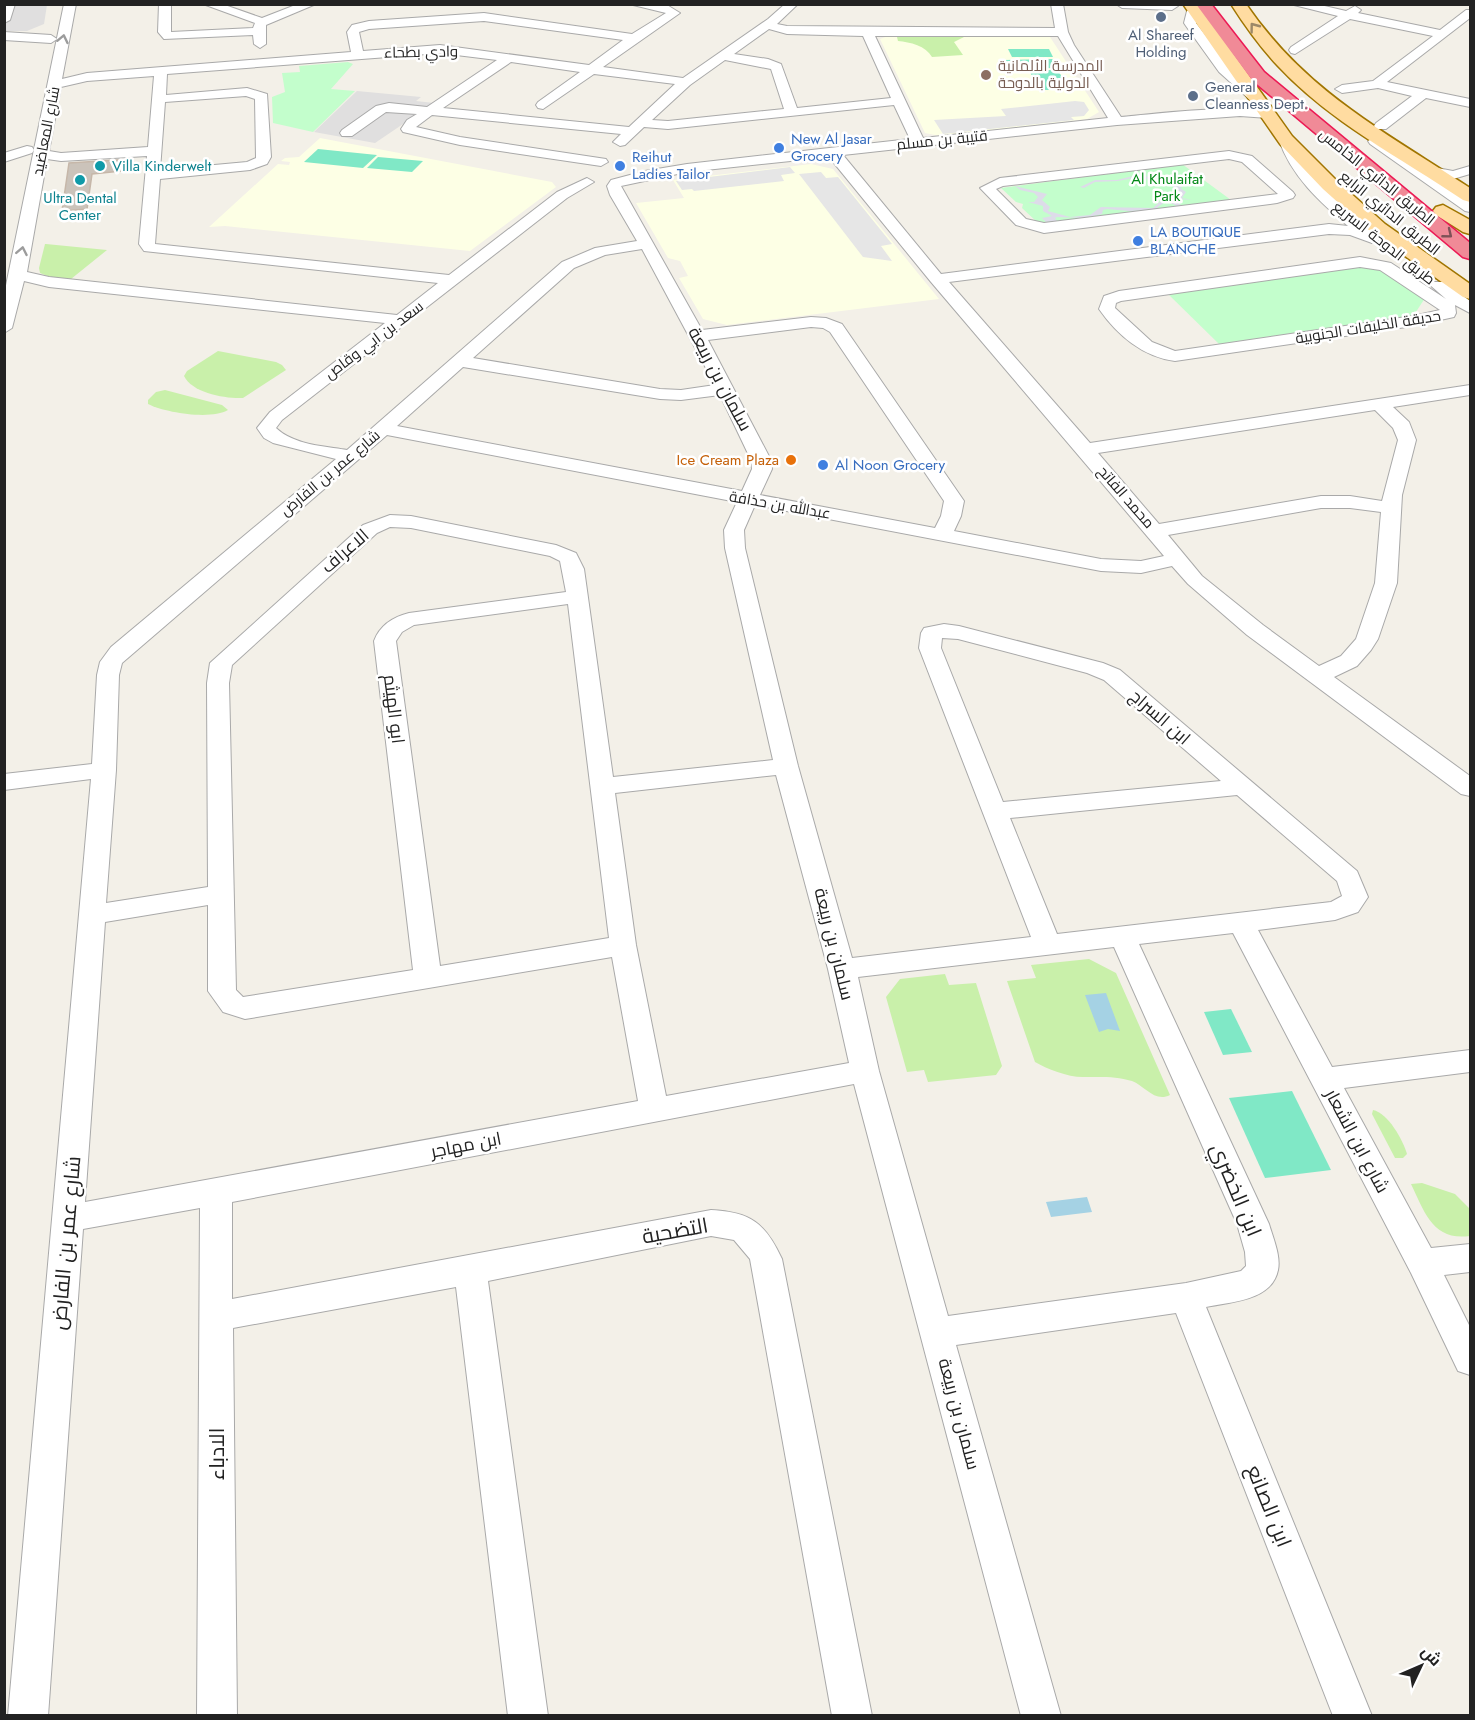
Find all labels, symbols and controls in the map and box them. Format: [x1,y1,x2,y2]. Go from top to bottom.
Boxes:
marker: Al Shareef Holding [1154,10,1168,24]
one-way arrow [1250,23,1261,34]
place label: Al Shareef Holding [1128,24,1195,63]
one-way arrow [56,34,69,44]
street label: وادي بطحاء [384,40,458,65]
place label: المدرسة الألمانية الدولية بالدوحة [998,55,1103,94]
marker: المدرسة الألمانية الدولية بالدوحة [979,68,993,82]
place label: General Cleanness Dept. [1205,76,1308,115]
street label: شارع المعاضيد [27,84,65,178]
marker: General Cleanness Dept. [1186,89,1200,103]
street label: الطريق الدائري الخامس [1314,123,1440,232]
street label: قتيبة بن مسلم [895,124,989,156]
place label: New Al Jasar Grocery [791,128,873,167]
marker: New Al Jasar Grocery [772,141,786,155]
place label: Reihut Ladies Tailor [632,146,711,185]
place label: Villa Kinderwelt [112,155,212,177]
marker: Villa Kinderwelt [93,159,107,173]
marker: Reihut Ladies Tailor [613,159,627,173]
street label: الطريق الدائري الرابع [1334,165,1445,261]
park label: Al Khulaifat Park [1131,168,1203,207]
marker: Ultra Dental Center [73,173,87,187]
place label: Ultra Dental Center [43,187,117,226]
street label: طريق الدوحة السريع [1328,196,1440,290]
place label: LA BOUTIQUE BLANCHE [1150,221,1241,260]
one-way arrow [1441,227,1452,238]
marker: LA BOUTIQUE BLANCHE [1131,234,1145,248]
one-way arrow [15,246,28,256]
street label: سعد بن ابي وقاص [320,295,429,385]
street label: حديقة الخليفات الجنوبية [1294,305,1442,349]
street label: سلمان بن ربيعة [682,322,758,436]
street label: شارع عمر بن الفارض [275,425,385,521]
place label: Ice Cream Plaza [677,449,779,471]
marker: Ice Cream Plaza [784,453,798,467]
place label: Al Noon Grocery [835,454,945,476]
marker: Al Noon Grocery [816,458,830,472]
street label: محمد الفاتح [1092,461,1160,533]
street label: عبدالله بن حذافة [727,485,833,525]
street label: الاعراف [315,523,375,579]
street label: ابو الهيثم [377,673,411,745]
street label: ابن السراج [1124,683,1196,751]
street label: سلمان بن ربيعة [808,885,860,1003]
street label: شارع ابن الشعار [1318,1083,1395,1198]
street label: ابن مهاجر [427,1125,504,1165]
street label: ابن الخضري [1202,1139,1269,1242]
street label: شارع عمر بن الفارض [43,1155,89,1331]
street label: التضحية [640,1210,710,1252]
street label: سلمان بن ربيعة [932,1355,986,1473]
street label: الادباء [202,1428,232,1480]
street label: ابن الصانع [1239,1460,1299,1552]
north arrow [1391,1636,1451,1696]
text: ش [1416,1641,1447,1671]

